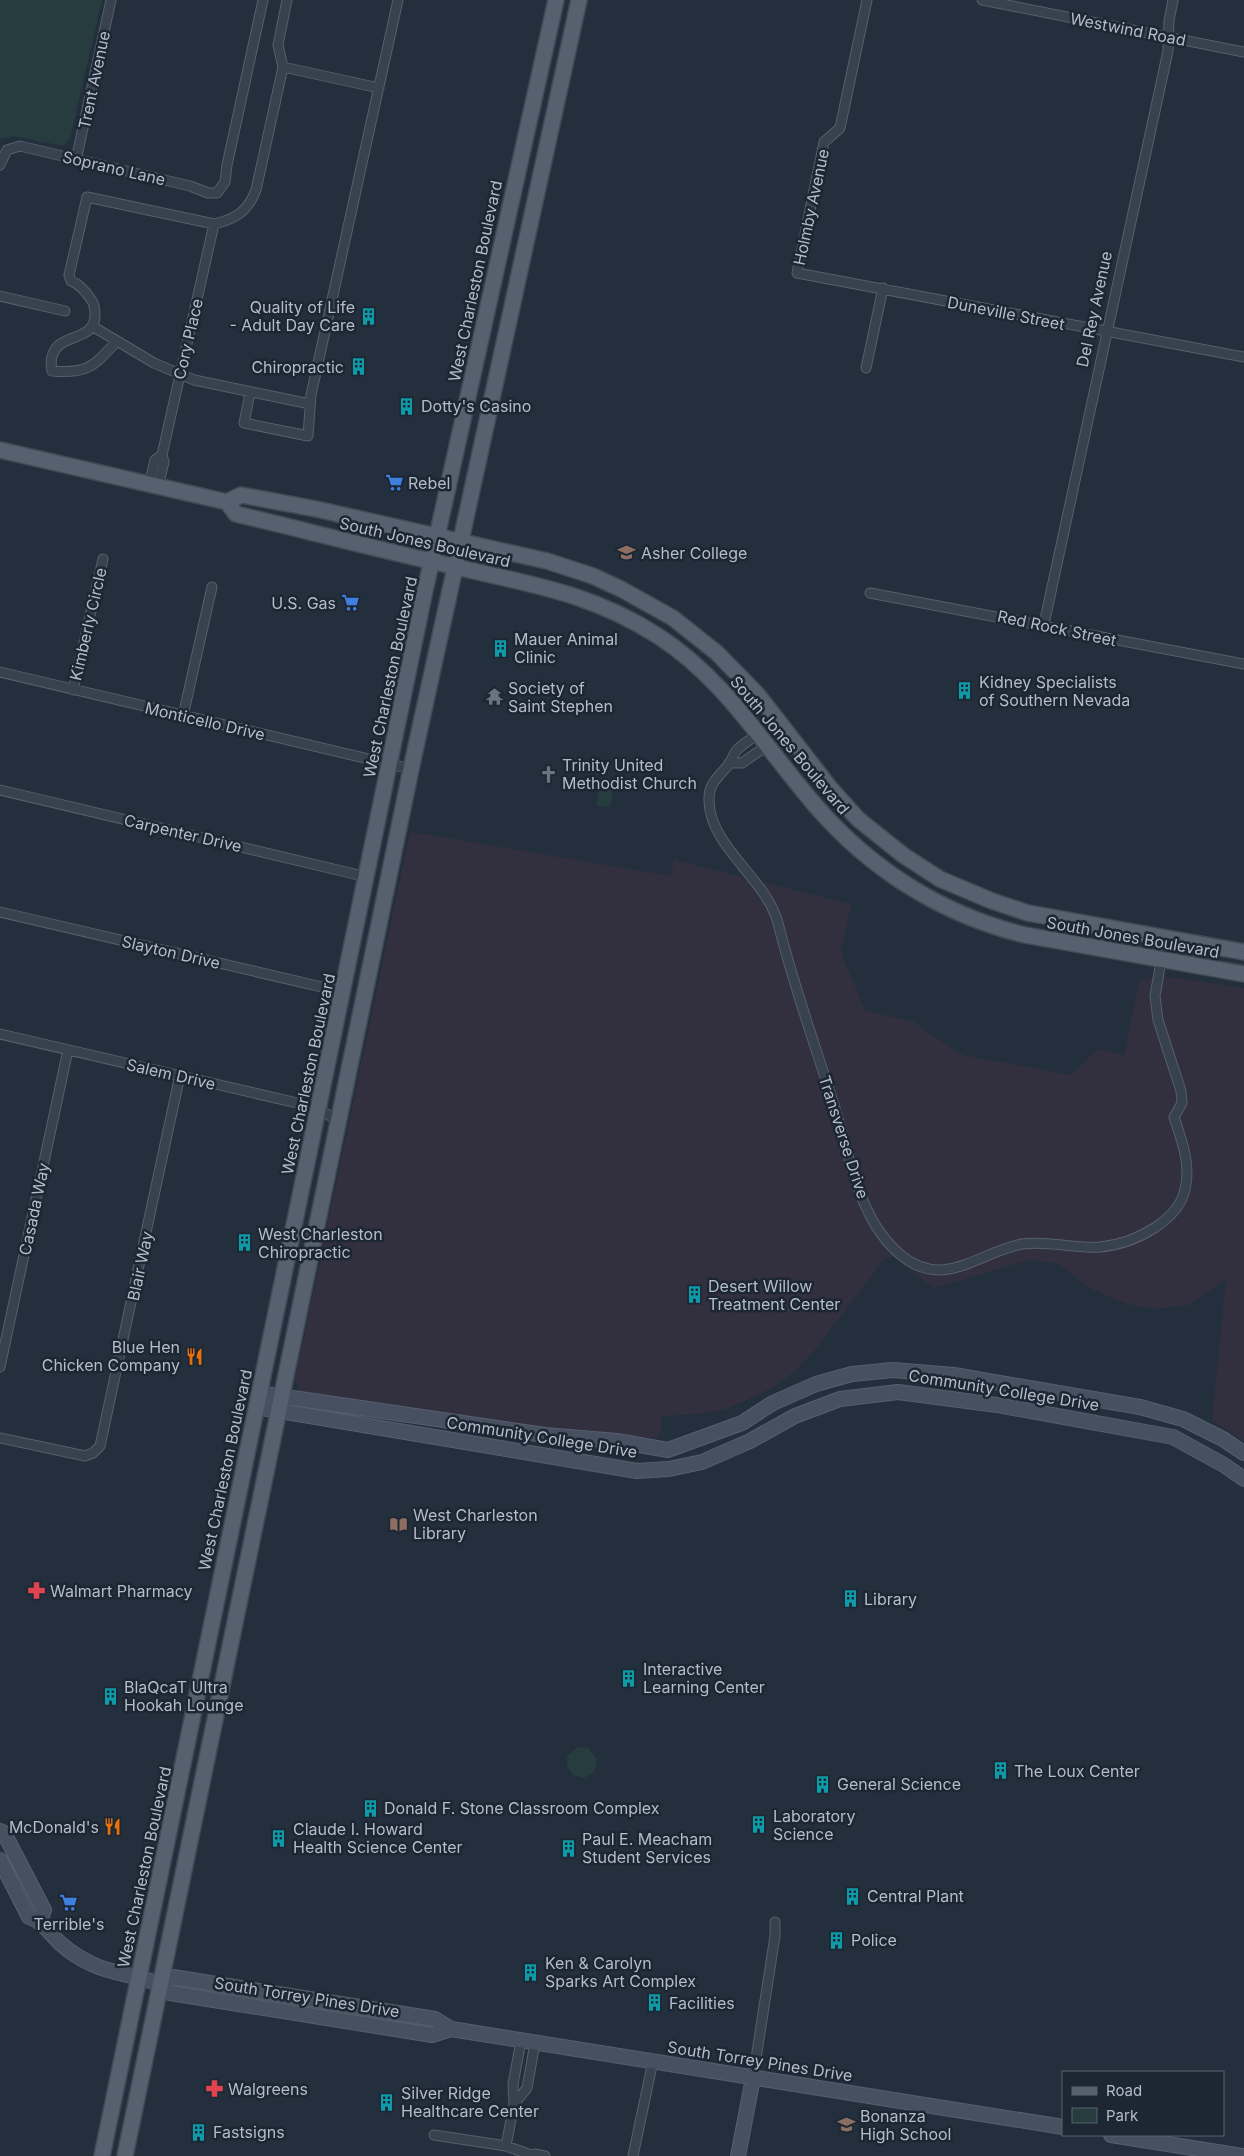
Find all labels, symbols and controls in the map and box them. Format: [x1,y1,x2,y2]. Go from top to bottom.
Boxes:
street label: Westwind Road [1068,8,1188,50]
street label: Trent Avenue [74,29,114,131]
street label: Soprano Lane [61,146,167,190]
street label: Holmby Avenue [789,147,833,267]
street label: West Charleston Boulevard [444,179,506,383]
street label: Del Rey Avenue [1072,249,1116,369]
street label: Duneville Street [946,292,1066,334]
street label: Cory Place [169,297,207,381]
place label: Quality of Life - Adult Day Care [229,297,355,335]
building icon: Quality of Life - Adult Day Care [359,306,379,326]
place label: Chiropractic [251,357,344,377]
building icon: Chiropractic [348,357,368,377]
building icon: Dotty's Casino [397,396,417,416]
place label: Dotty's Casino [421,396,531,416]
supermarket icon: Rebel [384,473,404,493]
place label: Rebel [408,473,450,493]
street label: South Jones Boulevard [338,513,512,571]
school or university icon: Asher College [617,543,637,563]
place label: Asher College [641,543,747,563]
street label: Kimberly Circle [65,566,111,682]
street label: West Charleston Boulevard [359,575,421,779]
place label: U.S. Gas [271,593,336,613]
supermarket icon: U.S. Gas [340,593,360,613]
street label: Red Rock Street [996,606,1118,650]
place label: Mauer Animal Clinic [514,629,618,667]
building icon: Mauer Animal Clinic [490,638,510,658]
street label: South Jones Boulevard [726,672,854,818]
place label: Kidney Specialists of Southern Nevada [979,672,1130,710]
place label: Society of Saint Stephen [508,678,613,716]
building icon: Kidney Specialists of Southern Nevada [955,681,975,701]
temple icon: Society of Saint Stephen [484,687,504,707]
street label: Monticello Drive [143,697,267,745]
place label: Trinity United Methodist Church [562,755,697,793]
church icon: Trinity United Methodist Church [538,764,558,784]
street label: Carpenter Drive [122,810,244,856]
street label: South Jones Boulevard [1045,912,1221,962]
street label: Slayton Drive [120,931,222,973]
street label: West Charleston Boulevard [277,972,339,1176]
street label: Salem Drive [125,1054,217,1094]
street label: Transverse Drive [815,1073,873,1201]
street label: Casada Way [14,1161,54,1257]
place label: West Charleston Chiropractic [258,1224,383,1262]
street label: Blair Way [123,1229,157,1303]
building icon: West Charleston Chiropractic [234,1233,254,1253]
place label: Desert Willow Treatment Center [708,1276,840,1314]
building icon: Desert Willow Treatment Center [684,1285,704,1305]
place label: Blue Hen Chicken Company [42,1337,180,1375]
restaurant icon: Blue Hen Chicken Company [184,1346,204,1366]
street label: Community College Drive [907,1365,1101,1415]
street label: West Charleston Boulevard [194,1368,256,1572]
street label: Community College Drive [445,1412,639,1462]
place label: West Charleston Library [413,1505,538,1543]
library icon: West Charleston Library [389,1514,409,1534]
pharmacy icon: Walmart Pharmacy [26,1581,46,1601]
place label: Walmart Pharmacy [50,1581,193,1601]
building icon: Library [840,1589,860,1609]
place label: Library [864,1589,917,1609]
place label: Interactive Learning Center [643,1659,765,1697]
building icon: Interactive Learning Center [619,1668,639,1688]
place label: BlaQcaT Ultra Hookah Lounge [124,1677,244,1715]
building icon: BlaQcaT Ultra Hookah Lounge [100,1686,120,1706]
building icon: The Loux Center [990,1761,1010,1781]
place label: The Loux Center [1014,1761,1140,1781]
street label: West Charleston Boulevard [113,1765,175,1969]
building icon: General Science [813,1774,833,1794]
place label: General Science [837,1774,961,1794]
building icon: Donald F. Stone Classroom Complex [360,1798,380,1818]
place label: Donald F. Stone Classroom Complex [384,1798,660,1818]
place label: Laboratory Science [773,1806,855,1844]
building icon: Laboratory Science [749,1815,769,1835]
place label: McDonald's [9,1817,99,1837]
restaurant icon: McDonald's [103,1817,123,1837]
place label: Claude I. Howard Health Science Center [293,1819,463,1857]
building icon: Claude I. Howard Health Science Center [269,1828,289,1848]
place label: Paul E. Meacham Student Services [582,1829,712,1867]
building icon: Paul E. Meacham Student Services [558,1838,578,1858]
building icon: Central Plant [843,1886,863,1906]
place label: Central Plant [867,1886,964,1906]
supermarket icon: Terrible's [59,1892,79,1912]
place label: Terrible's [34,1914,104,1934]
building icon: Police [827,1930,847,1950]
place label: Police [851,1930,897,1950]
place label: Ken & Carolyn Sparks Art Complex [545,1953,696,1991]
building icon: Ken & Carolyn Sparks Art Complex [521,1962,541,1982]
street label: South Torrey Pines Drive [213,1972,401,2022]
building icon: Facilities [645,1993,665,2013]
place label: Facilities [669,1993,735,2013]
street label: South Torrey Pines Drive [666,2036,854,2086]
legend [1062,2071,1224,2136]
pharmacy icon: Walgreens [204,2079,224,2099]
place label: Walgreens [228,2079,308,2099]
text: Road [1106,2081,1142,2100]
place label: Silver Ridge Healthcare Center [401,2083,539,2121]
building icon: Silver Ridge Healthcare Center [377,2092,397,2112]
place label: Bonanza High School [860,2106,951,2144]
text: Park [1106,2106,1139,2125]
school or university icon: Bonanza High School [836,2115,856,2135]
building icon: Fastsigns [189,2122,209,2142]
place label: Fastsigns [213,2122,285,2142]

